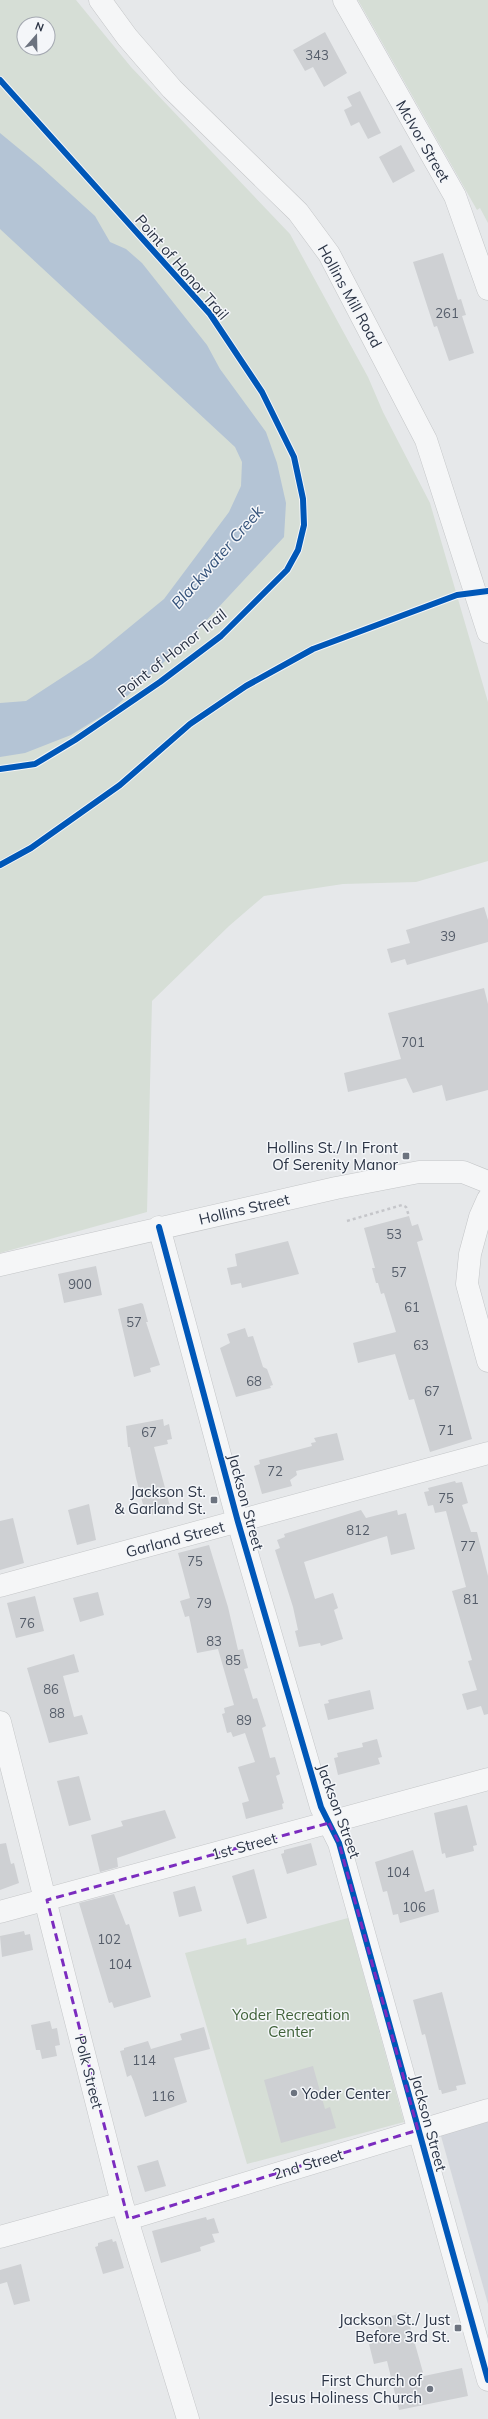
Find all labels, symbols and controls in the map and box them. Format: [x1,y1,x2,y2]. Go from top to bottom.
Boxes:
north arrow [16,16,56,56]
text: N [33,19,46,35]
house number: 343 [305,47,329,63]
street label: McIvor Street [392,97,454,185]
street label: Point of Honor Trail [131,211,233,323]
street label: Hollins Mill Road [314,241,386,351]
house number: 261 [435,305,459,321]
water label: Blackwater Creek [167,501,268,613]
street label: Point of Honor Trail [114,605,230,701]
house number: 39 [440,928,456,944]
house number: 701 [401,1034,425,1050]
place label: Hollins St./ In Front Of Serenity Manor [267,1138,399,1174]
marker: Hollins St./ In Front Of Serenity Manor [401,1151,411,1161]
street label: Hollins Street [197,1189,291,1229]
house number: 53 [386,1226,402,1242]
house number: 57 [391,1264,407,1280]
house number: 900 [68,1276,92,1292]
house number: 61 [404,1299,420,1315]
house number: 57 [126,1314,142,1330]
house number: 63 [413,1337,429,1353]
house number: 68 [246,1373,262,1389]
house number: 67 [424,1383,440,1399]
house number: 71 [438,1422,454,1438]
house number: 67 [141,1424,157,1440]
street label: Jackson Street [224,1452,268,1552]
house number: 72 [267,1463,283,1479]
place label: Jackson St. & Garland St. [114,1482,206,1518]
house number: 75 [438,1490,454,1506]
marker: Jackson St. & Garland St. [209,1495,219,1505]
street label: Garland Street [124,1517,226,1561]
house number: 812 [346,1522,370,1538]
house number: 77 [460,1538,476,1554]
house number: 75 [187,1553,203,1569]
house number: 81 [463,1591,479,1607]
house number: 79 [196,1595,212,1611]
house number: 76 [19,1615,35,1631]
house number: 83 [206,1633,222,1649]
house number: 85 [225,1652,241,1668]
house number: 86 [43,1681,59,1697]
house number: 88 [49,1705,65,1721]
house number: 89 [236,1712,252,1728]
street label: Jackson Street [313,1761,365,1861]
street label: 1st Street [209,1828,279,1864]
house number: 104 [386,1864,410,1880]
house number: 106 [402,1899,426,1915]
house number: 102 [97,1931,121,1947]
house number: 104 [108,1956,132,1972]
park label: Yoder Recreation Center [231,2005,350,2041]
street label: Polk Street [71,2033,107,2111]
house number: 114 [132,2052,156,2068]
street label: Jackson Street [407,2073,451,2173]
place label: Yoder Center [301,2084,391,2103]
house number: 116 [151,2088,175,2104]
marker: Yoder Center [289,2088,299,2098]
street label: 2nd Street [271,2144,345,2184]
place label: Jackson St./ Just Before 3rd St. [339,2310,450,2346]
marker: Jackson St./ Just Before 3rd St. [453,2323,463,2333]
place label: First Church of Jesus Holiness Church [269,2371,423,2407]
marker: First Church of Jesus Holiness Church [425,2384,435,2394]

